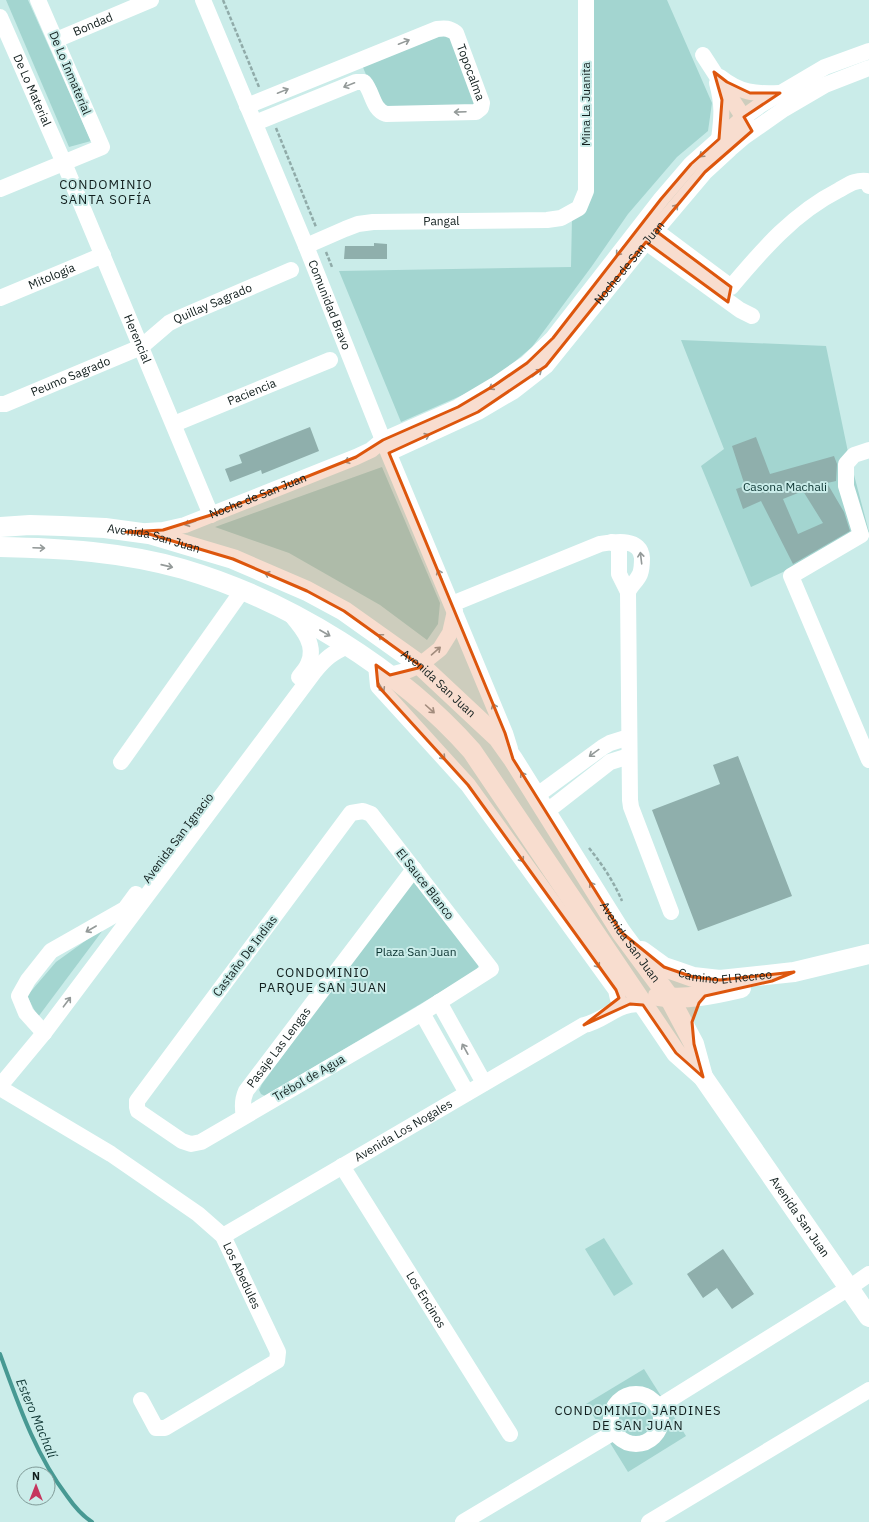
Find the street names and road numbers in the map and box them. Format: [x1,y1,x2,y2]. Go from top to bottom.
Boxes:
street label: Bondad [71,9,115,39]
street label: De Lo Inmaterial [46,29,95,117]
street label: Topocalma [454,42,489,103]
street label: De Lo Material [10,52,55,128]
street label: Mina La Juanita [578,62,593,146]
street label: Pangal [423,213,460,228]
street label: Noche de San Juan [591,218,667,307]
street label: Comunidad Bravo [305,257,355,352]
street label: Mitología [26,259,78,292]
street label: Quillay Sagrado [170,280,254,327]
street label: Herencial [121,312,155,365]
street label: Peumo Sagrado [28,353,113,399]
street label: Paciencia [225,375,279,408]
street label: Noche de San Juan [207,470,308,522]
street label: Avenida San Juan [106,520,202,556]
street label: Avenida San Juan [398,646,479,720]
street label: Avenida San Ignacio [139,789,217,886]
street label: El Sauce Blanco [393,845,458,922]
street label: Avenida San Juan [597,899,664,985]
street label: Castaño De Indias [209,912,280,999]
street label: Camino El Recreo [676,964,773,987]
street label: Pasaje Las Lengas [243,1004,314,1091]
street label: Trébol de Agua [270,1051,348,1104]
street label: Avenida Los Nogales [352,1096,455,1165]
street label: Avenida San Juan [767,1173,833,1260]
street label: Los Abedules [220,1240,265,1311]
street label: Los Encinos [403,1269,450,1331]

